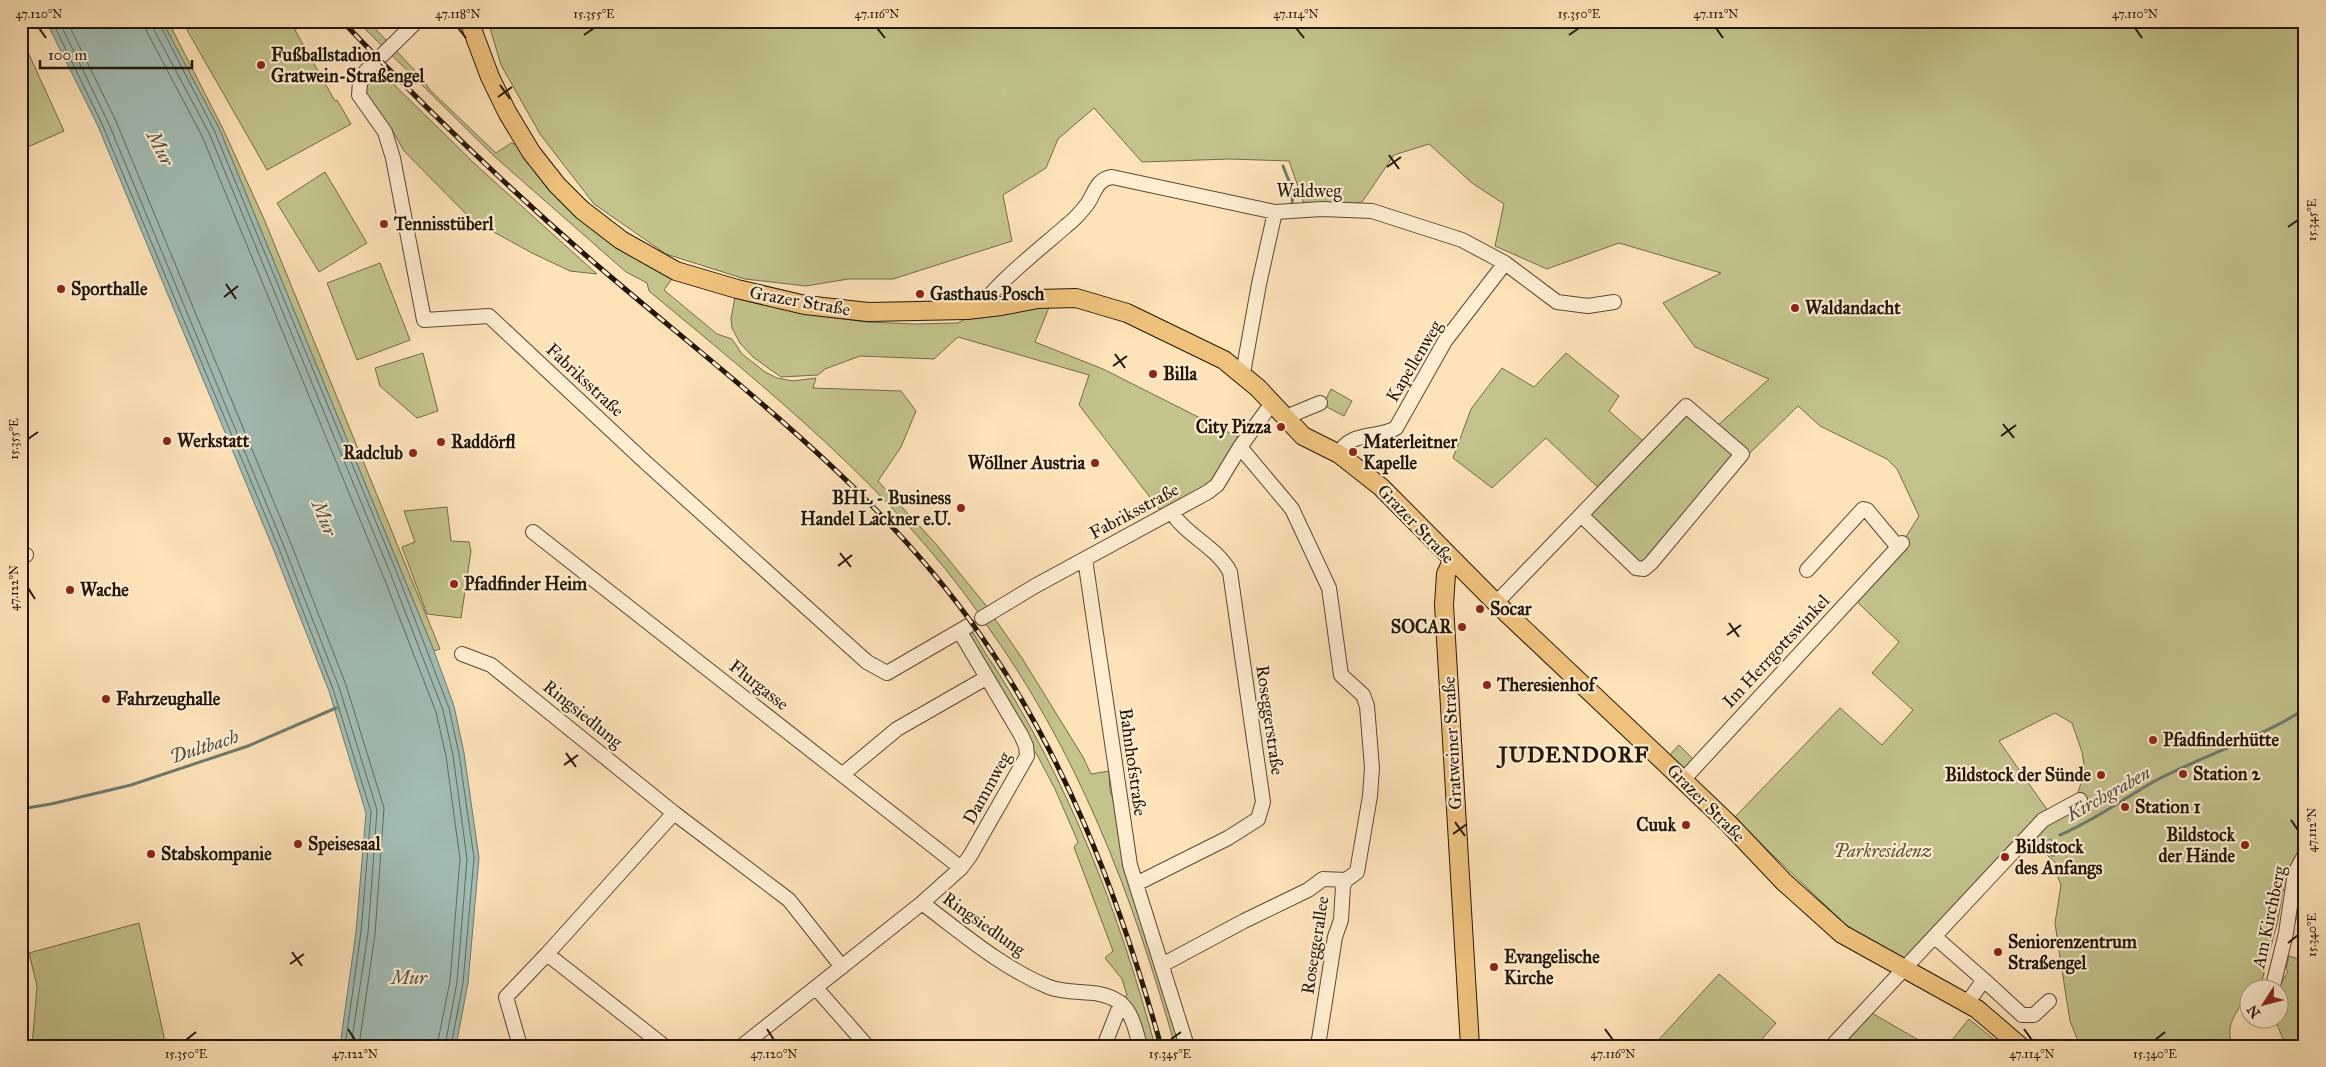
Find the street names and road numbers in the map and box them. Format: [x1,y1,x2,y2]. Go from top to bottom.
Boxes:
street label: Waldweg [1276,180,1342,203]
street label: Grazer Straße [748,281,852,321]
street label: Kapellenweg [1381,316,1448,406]
street label: Fabriksstraße [542,338,628,422]
street label: Fabriksstraße [1085,478,1183,544]
street label: Grazer Straße [1373,480,1459,568]
street label: Im Herrgottswinkel [1718,590,1835,713]
street label: Flurgasse [724,655,793,716]
street label: Roseggerstraße [1250,664,1289,777]
street label: Ringsiedlung [538,675,628,754]
street label: Gratweiner Straße [1438,676,1466,810]
street label: Bahnhofstraße [1115,707,1151,817]
street label: Dammweg [958,747,1017,829]
street label: Grazer Straße [1662,759,1750,847]
street label: Am Kirchberg [2247,863,2292,972]
street label: Ringsiedlung [938,887,1030,962]
street label: Roseggerallee [1296,894,1335,996]

